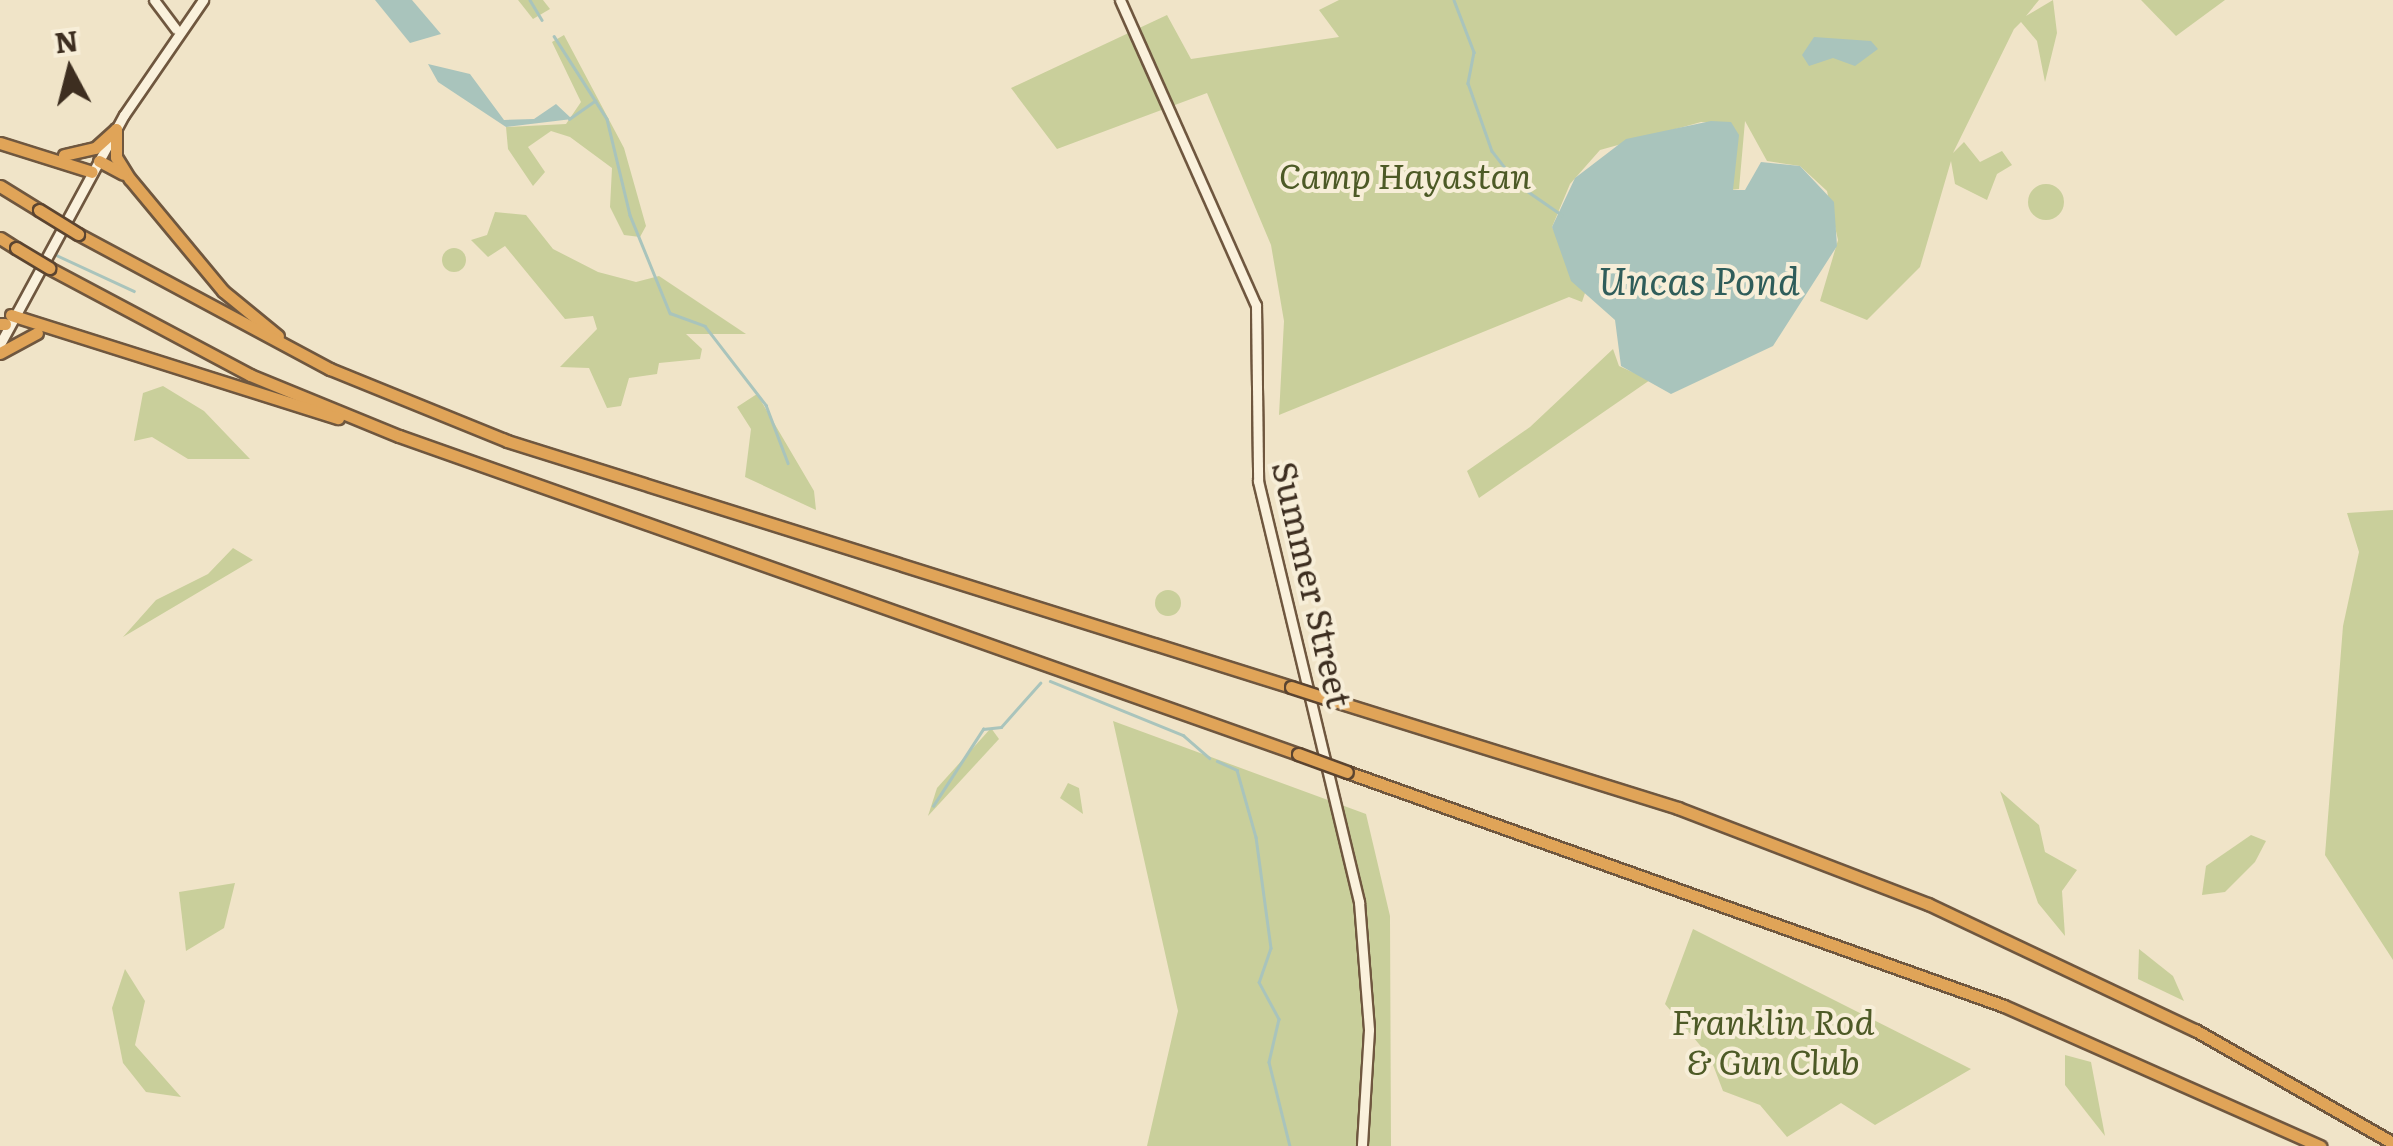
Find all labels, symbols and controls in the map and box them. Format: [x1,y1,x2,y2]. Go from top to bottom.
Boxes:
text: N [52,18,81,62]
north arrow [20,20,120,120]
park label: Camp Hayastan [1279,153,1531,195]
water label: Uncas Pond [1598,256,1800,302]
street label: Summer Street [1265,457,1363,711]
park label: Franklin Rod & Gun Club [1672,999,1874,1081]

